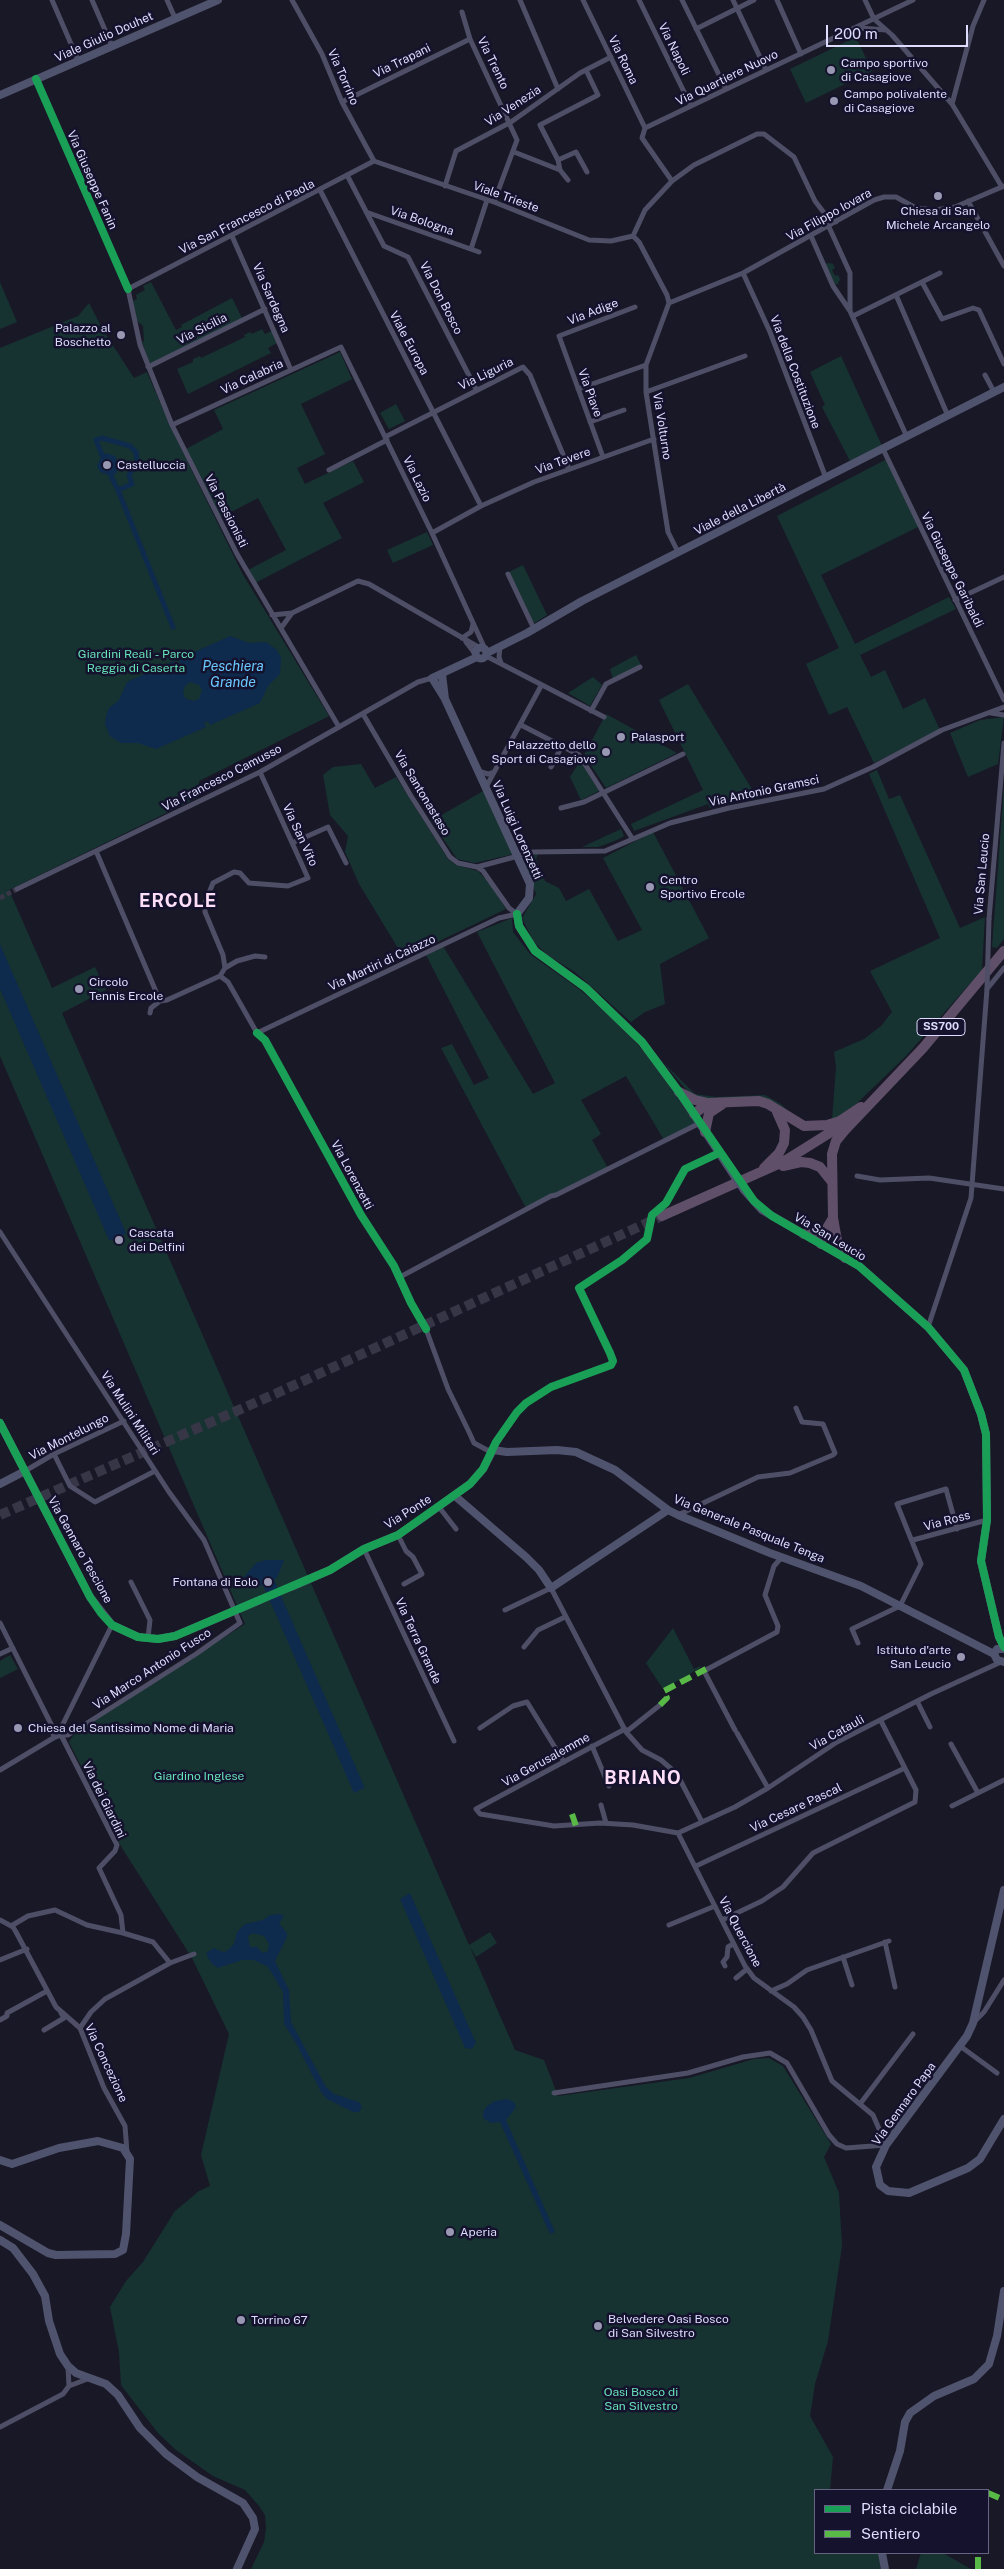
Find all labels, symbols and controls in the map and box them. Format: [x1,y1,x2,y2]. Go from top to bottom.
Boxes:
street label: Viale Giulio Douhet [53,9,155,65]
scale bar [829,15,972,47]
street label: Via Napoli [655,20,693,78]
text: 200 m [834,25,878,42]
street label: Via Roma [605,33,641,87]
street label: Via Trento [474,34,512,92]
street label: Via Trapani [371,41,433,81]
street label: Via Torrino [324,47,362,107]
street label: Via Quartiere Nuovo [674,47,780,109]
place label: Campo sportivo di Casagiove [841,56,928,84]
marker: Campo sportivo di Casagiove [825,64,837,76]
street label: Via Venezia [482,83,544,129]
place label: Campo polivalente di Casagiove [844,87,947,115]
marker: Campo polivalente di Casagiove [828,95,840,107]
street label: Via Giuseppe Fanin [64,128,120,232]
street label: Via San Francesco di Paola [177,177,317,257]
street label: Viale Trieste [471,178,541,216]
street label: Via Filippo Iovara [784,186,874,244]
marker: Chiesa di San Michele Arcangelo [932,190,944,202]
street label: Via Bologna [388,203,456,239]
place label: Chiesa di San Michele Arcangelo [886,204,990,232]
street label: Via Don Bosco [416,259,466,337]
street label: Via Sardegna [249,261,293,335]
street label: Via Adige [566,296,620,328]
street label: Viale Europa [386,309,432,377]
street label: Via Sicilia [175,310,229,348]
street label: Via della Costituzione [767,313,823,431]
place label: Palazzo al Boschetto [55,321,111,349]
marker: Palazzo al Boschetto [115,329,127,341]
street label: Via Liguria [456,355,516,393]
street label: Via Calabria [219,356,285,398]
street label: Via Piave [575,367,605,419]
street label: Via Volturno [650,391,674,461]
street label: Via Tevere [533,444,593,478]
street label: Via Lazio [400,454,434,504]
place label: Castelluccia [117,458,185,472]
marker: Castelluccia [101,459,113,471]
street label: Via Passionisti [201,472,251,550]
street label: Viale della Libertà [692,480,788,538]
street label: Via Giuseppe Garibaldi [918,510,986,630]
park label: Giardini Reali - Parco Reggia di Caserta [78,647,194,675]
water label: Peschiera Grande [202,659,264,692]
place label: Palasport [631,730,685,744]
marker: Palasport [615,731,627,743]
place label: Palazzetto dello Sport di Casagiove [491,738,596,766]
street label: Via Francesco Camusso [160,742,284,814]
marker: Palazzetto dello Sport di Casagiove [600,746,612,758]
street label: Via Santonastaso [391,748,453,838]
street label: Via Antonio Gramsci [708,772,820,810]
street label: Via Luigi Lorenzetti [489,778,545,882]
street label: Via San Vito [279,801,321,869]
street label: Via San Leucio [971,833,993,915]
place label: Centro Sportivo Ercole [660,873,745,901]
marker: Centro Sportivo Ercole [644,881,656,893]
district label: ERCOLE [138,890,218,912]
street label: Via Martiri di Caiazzo [326,932,438,994]
place label: Circolo Tennis Ercole [89,975,163,1003]
marker: Circolo Tennis Ercole [73,983,85,995]
road number: SS700 [917,1019,965,1036]
street label: Via Lorenzetti [328,1138,376,1212]
street label: Via San Leucio [791,1210,869,1264]
place label: Cascata dei Delfini [129,1226,185,1254]
marker: Cascata dei Delfini [113,1234,125,1246]
street label: Via Mulini Militari [98,1368,162,1458]
street label: Via Montelungo [27,1411,111,1463]
street label: Via Ponte [382,1492,434,1532]
street label: Via Generale Pasquale Tenga [671,1492,827,1566]
street label: Via Gennaro Tescione [45,1494,115,1606]
street label: Via Ross [922,1508,972,1534]
place label: Fontana di Eolo [172,1575,258,1589]
marker: Fontana di Eolo [262,1576,274,1588]
street label: Via Terra Grande [392,1596,444,1686]
street label: Via Marco Antonio Fusco [90,1625,214,1713]
place label: Istituto d'arte San Leucio [876,1643,951,1671]
marker: Istituto d'arte San Leucio [955,1651,967,1663]
street label: Via Catauli [807,1712,867,1754]
place label: Chiesa del Santissimo Nome di Maria [28,1721,234,1735]
marker: Chiesa del Santissimo Nome di Maria [12,1722,24,1734]
street label: Via Gerusalemme [500,1730,592,1790]
street label: Via dei Giardini [79,1759,129,1841]
district label: BRIANO [604,1767,682,1789]
park label: Giardino Inglese [154,1769,244,1783]
street label: Via Cesare Pascal [748,1780,844,1836]
street label: Via Quercione [715,1894,765,1970]
street label: Via Concezione [82,2021,130,2105]
street label: Via Gennaro Papa [869,2060,939,2148]
place label: Aperia [460,2225,497,2239]
marker: Aperia [444,2226,456,2238]
place label: Belvedere Oasi Bosco di San Silvestro [608,2312,729,2340]
place label: Torrino 67 [251,2313,308,2327]
marker: Torrino 67 [235,2314,247,2326]
marker: Belvedere Oasi Bosco di San Silvestro [592,2320,604,2332]
park label: Oasi Bosco di San Silvestro [604,2385,678,2413]
legend [814,2489,989,2554]
text: Pista ciclabile [861,2500,957,2517]
text: Sentiero [861,2525,920,2542]

